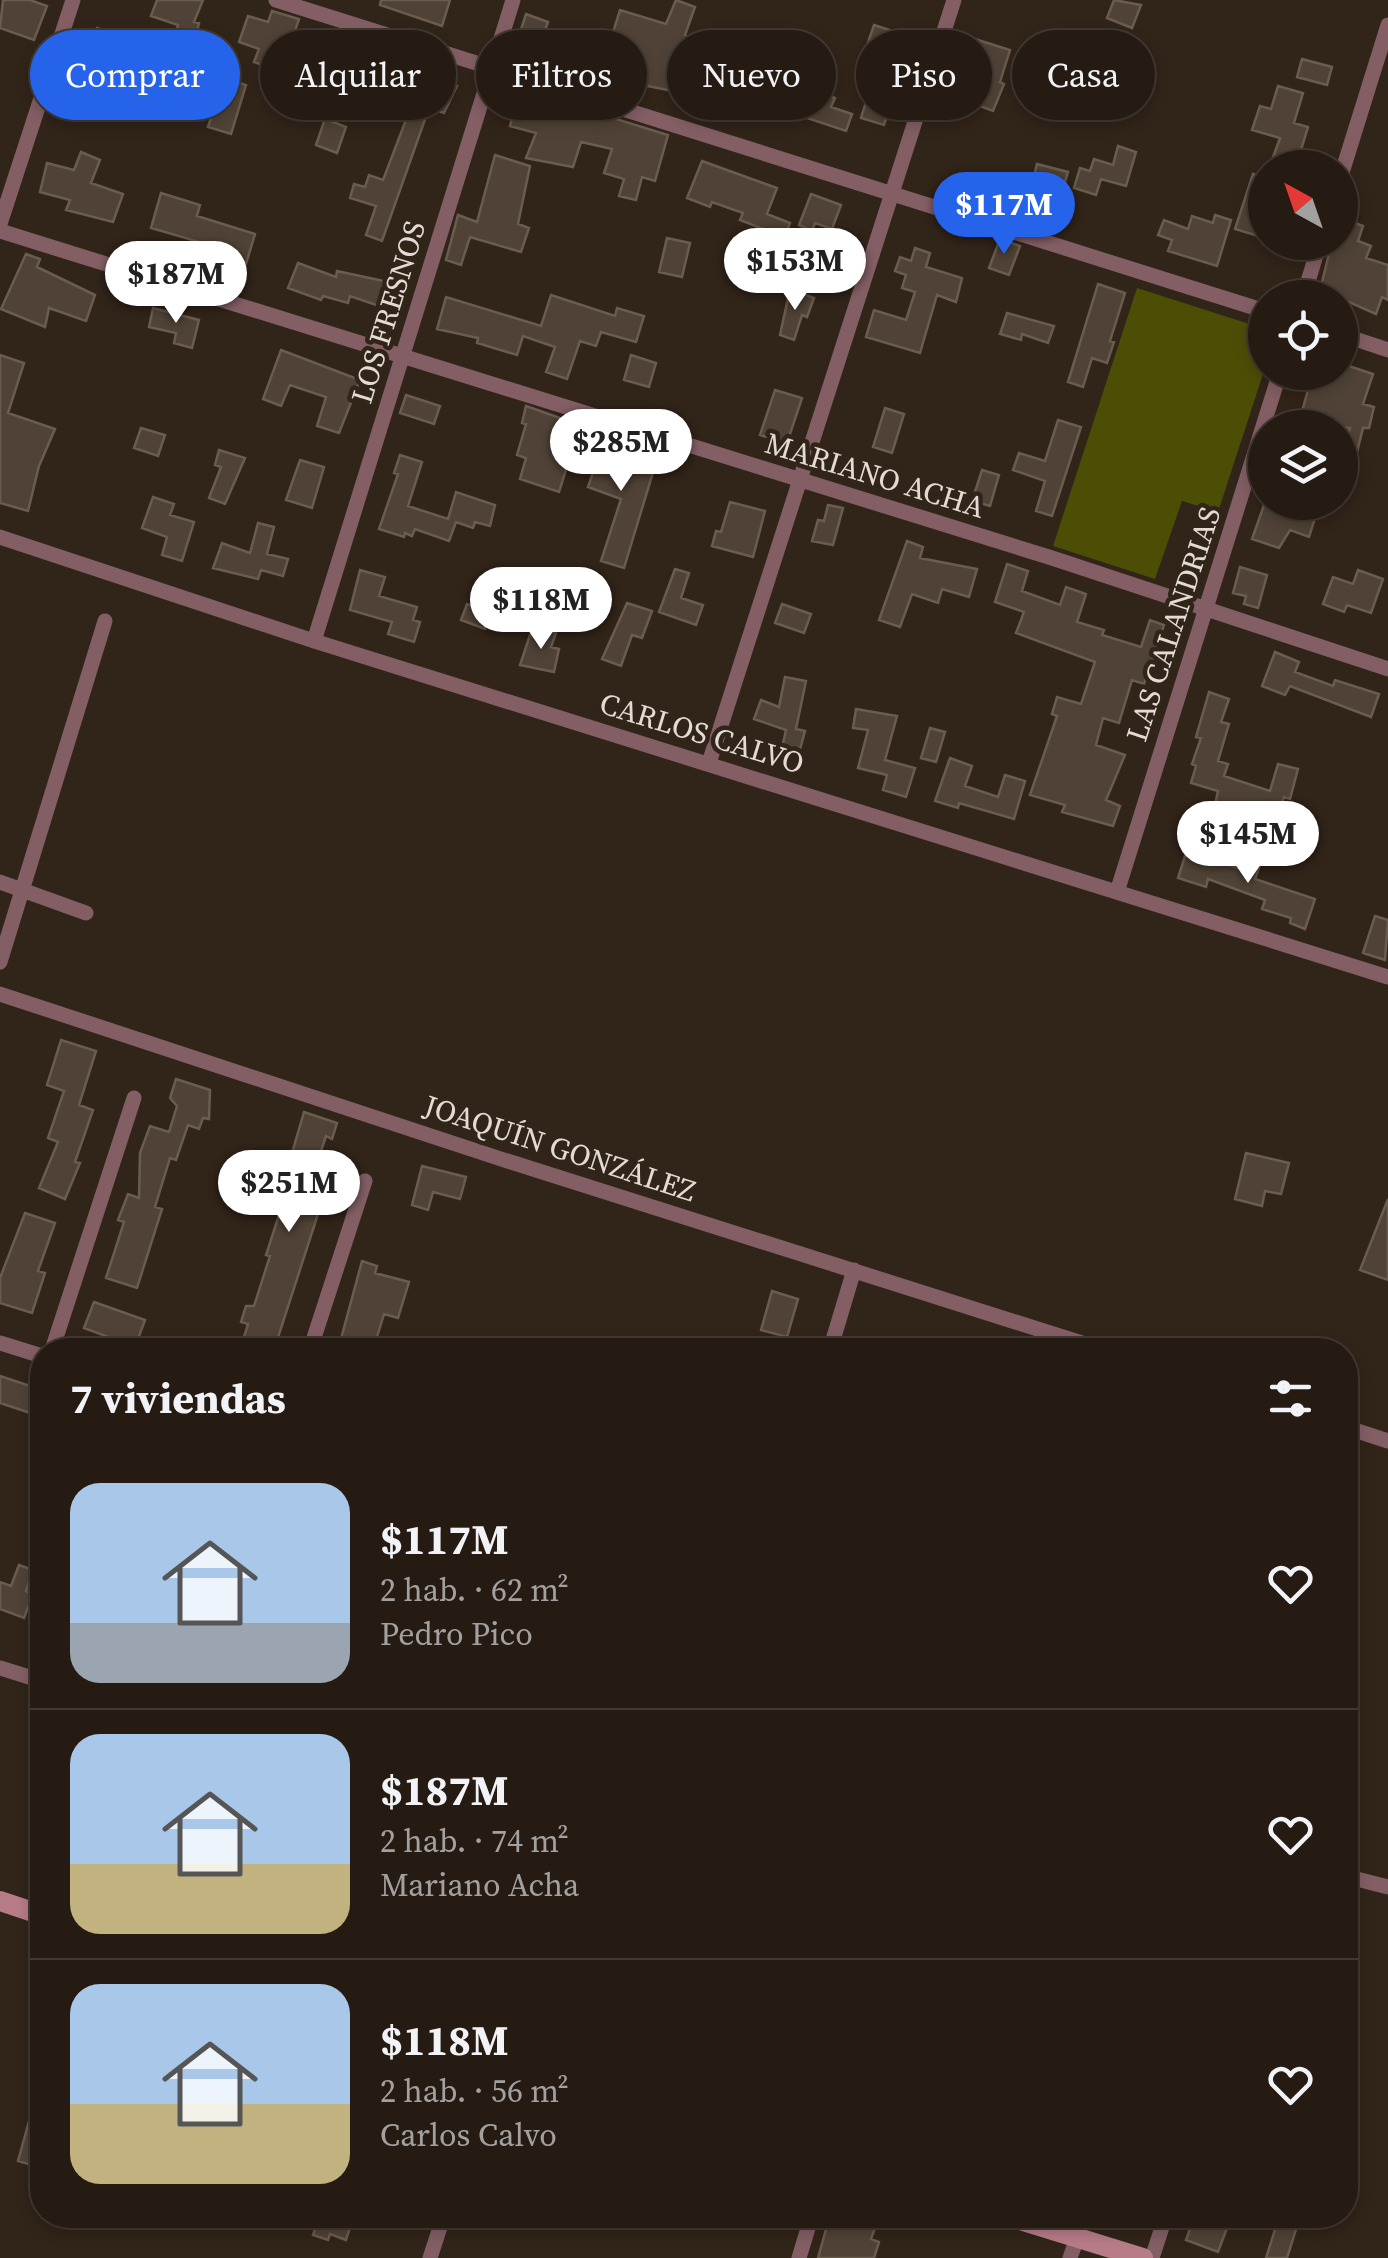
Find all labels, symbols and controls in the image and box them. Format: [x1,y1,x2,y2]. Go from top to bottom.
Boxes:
chip: Comprar [30,30,240,120]
chip: Alquilar [260,30,456,120]
chip: Filtros [476,30,647,120]
chip: Nuevo [667,30,836,120]
chip: Piso [856,30,992,120]
chip: Casa [1012,30,1155,120]
north arrow [1248,150,1358,260]
map controls [1248,150,1358,520]
pin: $117M [934,172,1074,257]
text: $117M [955,182,1053,226]
street label: LOS FRESNOS [341,216,435,408]
pin: $153M [725,228,865,313]
text: $153M [746,238,844,282]
pin: $187M [106,241,246,326]
text: $187M [127,251,225,295]
button: locate [1248,280,1358,390]
pin: $285M [551,409,691,494]
button: layers [1248,410,1358,520]
text: $285M [572,419,670,463]
street label: MARIANO ACHA [760,422,990,528]
street label: LAS CALANDRIAS [1116,501,1230,747]
pin: $118M [471,567,611,652]
text: $118M [492,577,590,621]
street label: CARLOS CALVO [595,682,809,784]
pin: $145M [1178,801,1318,886]
text: $145M [1199,811,1297,855]
street label: JOAQUÍN GONZÁLEZ [418,1084,701,1211]
pin: $251M [219,1150,359,1235]
text: $251M [240,1160,338,1204]
text: 7 viviendas [70,1369,286,1427]
icon: filters [1263,1371,1318,1426]
text: $117M [380,1510,509,1568]
icon: home [150,1523,270,1643]
icon: heart [1263,1556,1318,1611]
text: 2 hab. · 62 m² [380,1568,569,1612]
text: Pedro Pico [380,1612,533,1656]
text: $187M [380,1761,509,1819]
icon: home [150,1774,270,1894]
icon: heart [1263,1807,1318,1862]
text: 2 hab. · 74 m² [380,1819,569,1863]
text: Mariano Acha [380,1863,579,1907]
text: $118M [380,2011,509,2069]
icon: home [150,2024,270,2144]
icon: heart [1263,2057,1318,2112]
text: 2 hab. · 56 m² [380,2069,569,2113]
text: Carlos Calvo [380,2113,557,2157]

